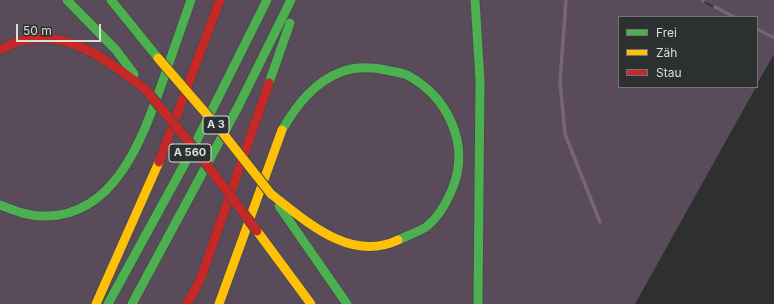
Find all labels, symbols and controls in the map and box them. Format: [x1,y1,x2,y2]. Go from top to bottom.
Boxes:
scale bar [18,16,103,42]
legend [618,16,758,88]
text: 50 m [23,23,52,38]
text: Frei [656,25,677,40]
text: Zäh [656,45,677,60]
text: Stau [656,65,682,80]
road number: A 3 [203,116,229,134]
road number: A 560 [169,144,211,162]

